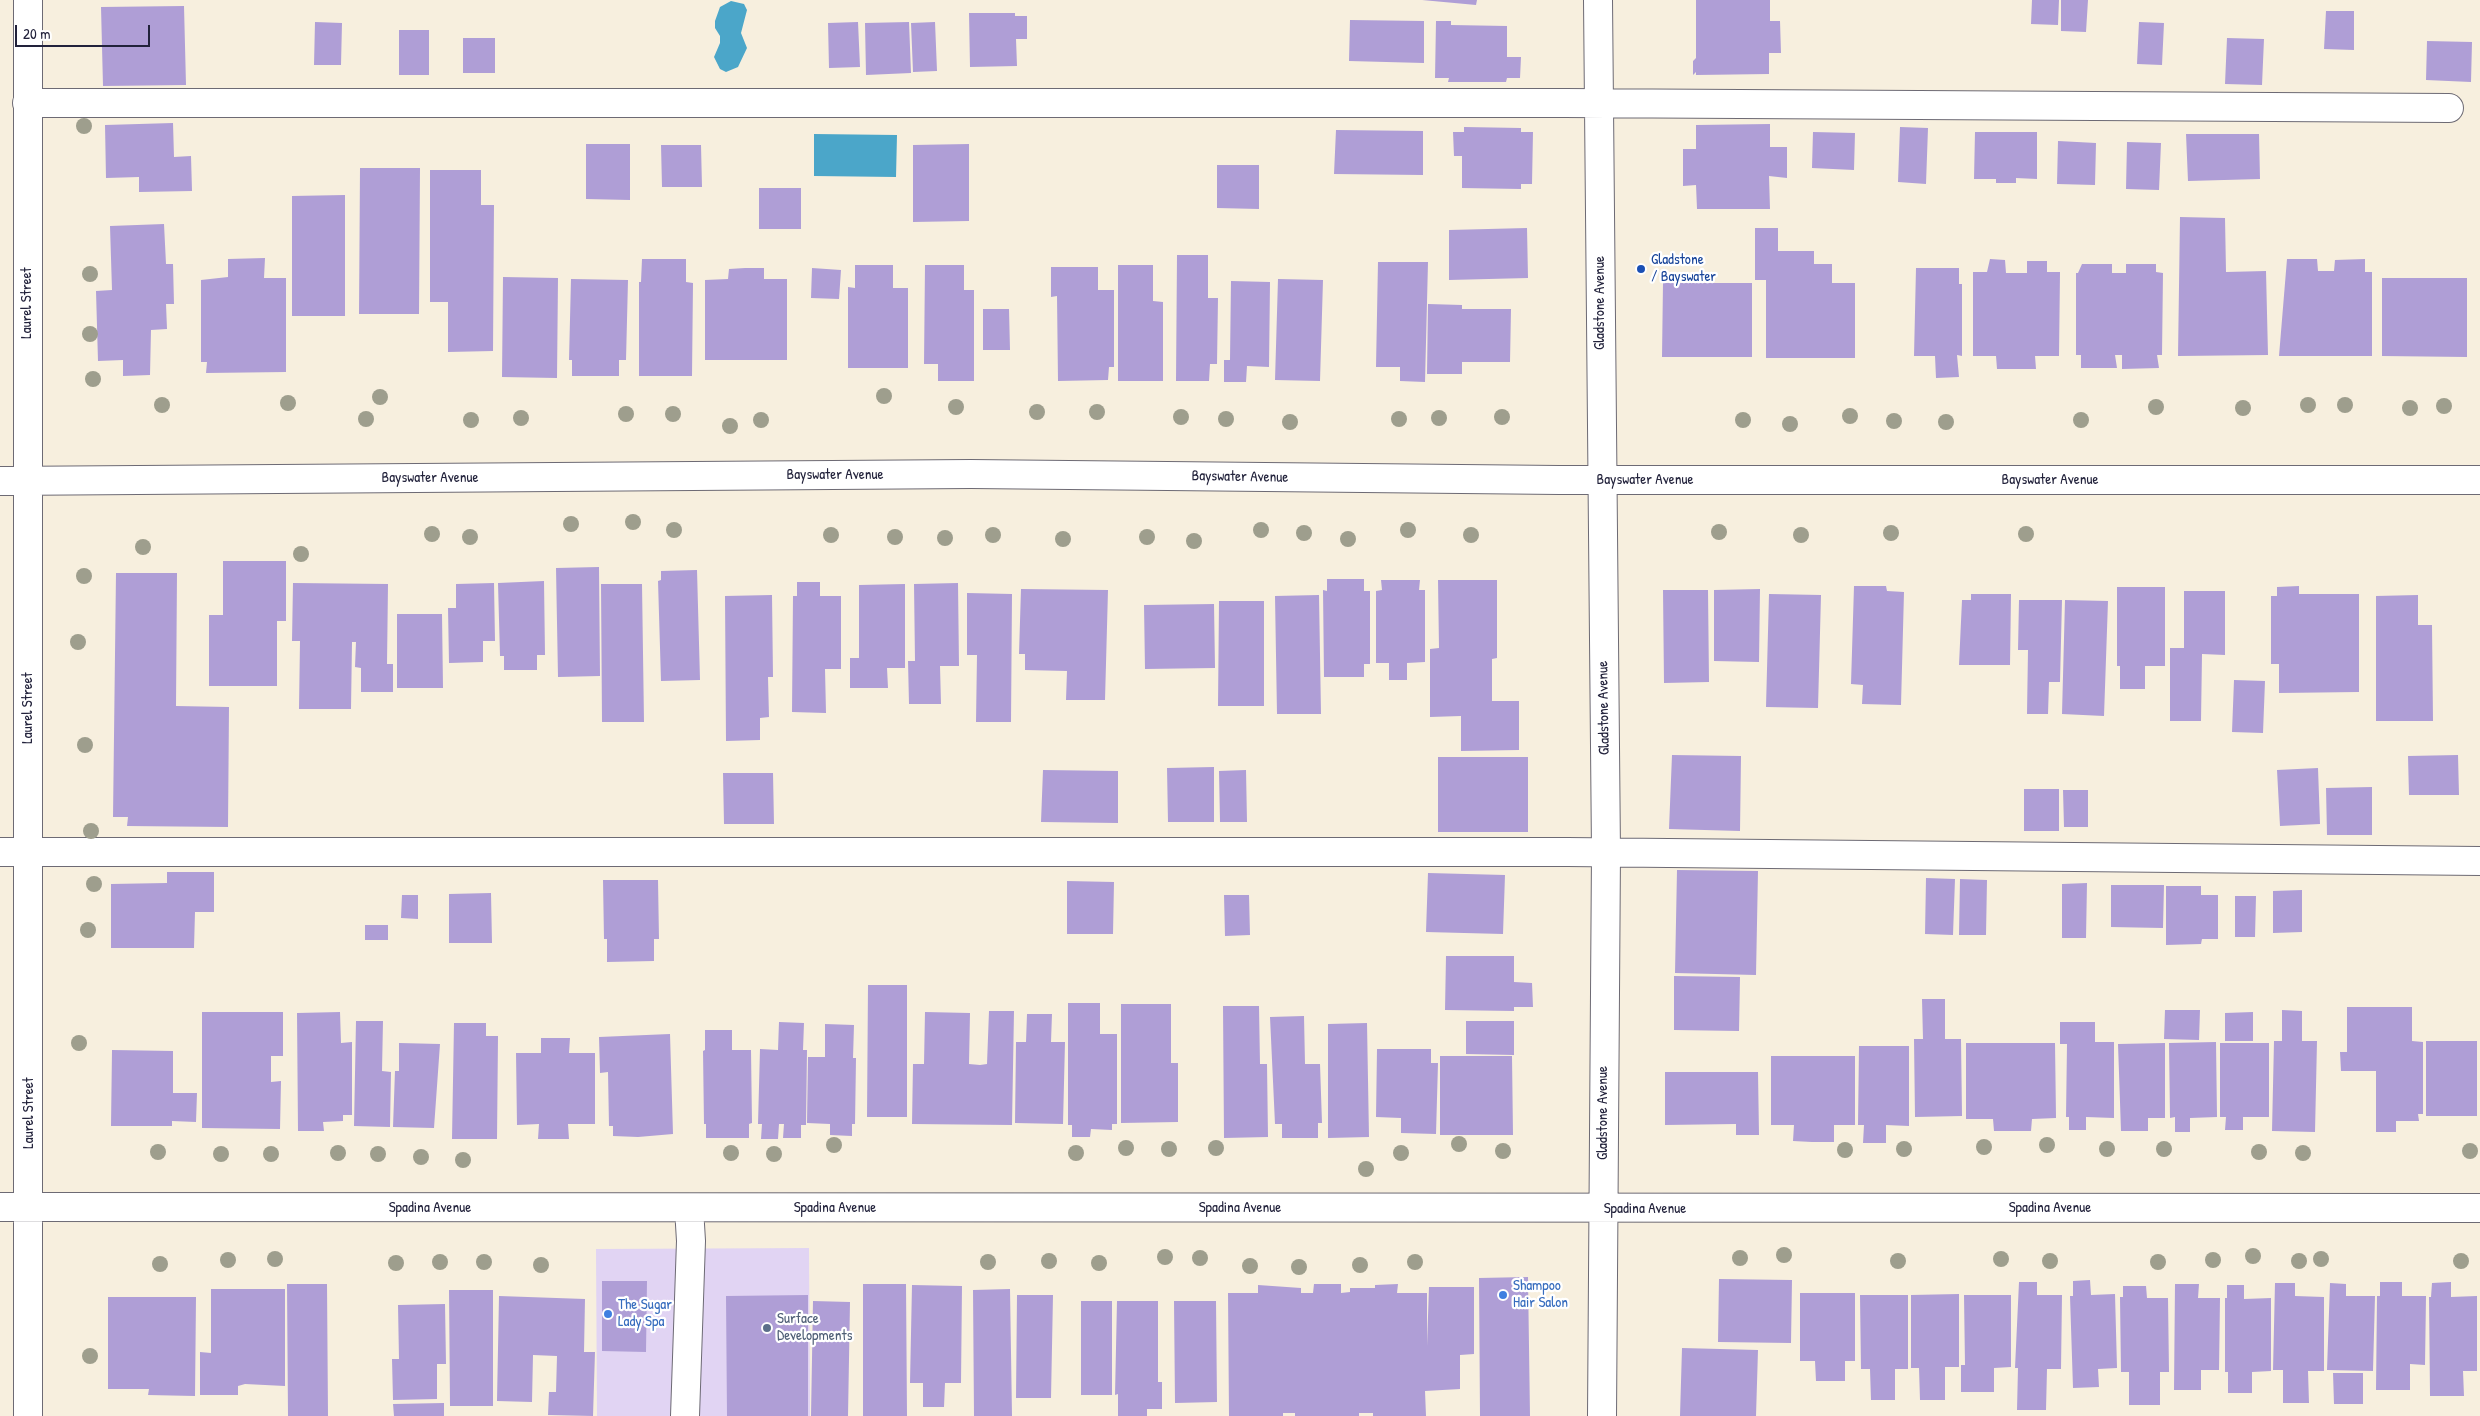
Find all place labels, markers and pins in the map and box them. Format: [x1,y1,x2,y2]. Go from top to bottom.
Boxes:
place label: Gladstone / Bayswater [1651,251,1716,286]
marker: Gladstone / Bayswater [1635,263,1647,275]
place label: Shampoo Hair Salon [1513,1277,1568,1312]
marker: Shampoo Hair Salon [1497,1289,1509,1301]
place label: The Sugar Lady Spa [618,1296,672,1331]
marker: The Sugar Lady Spa [602,1308,614,1320]
place label: Surface Developments [777,1310,852,1345]
marker: Surface Developments [761,1322,773,1334]

